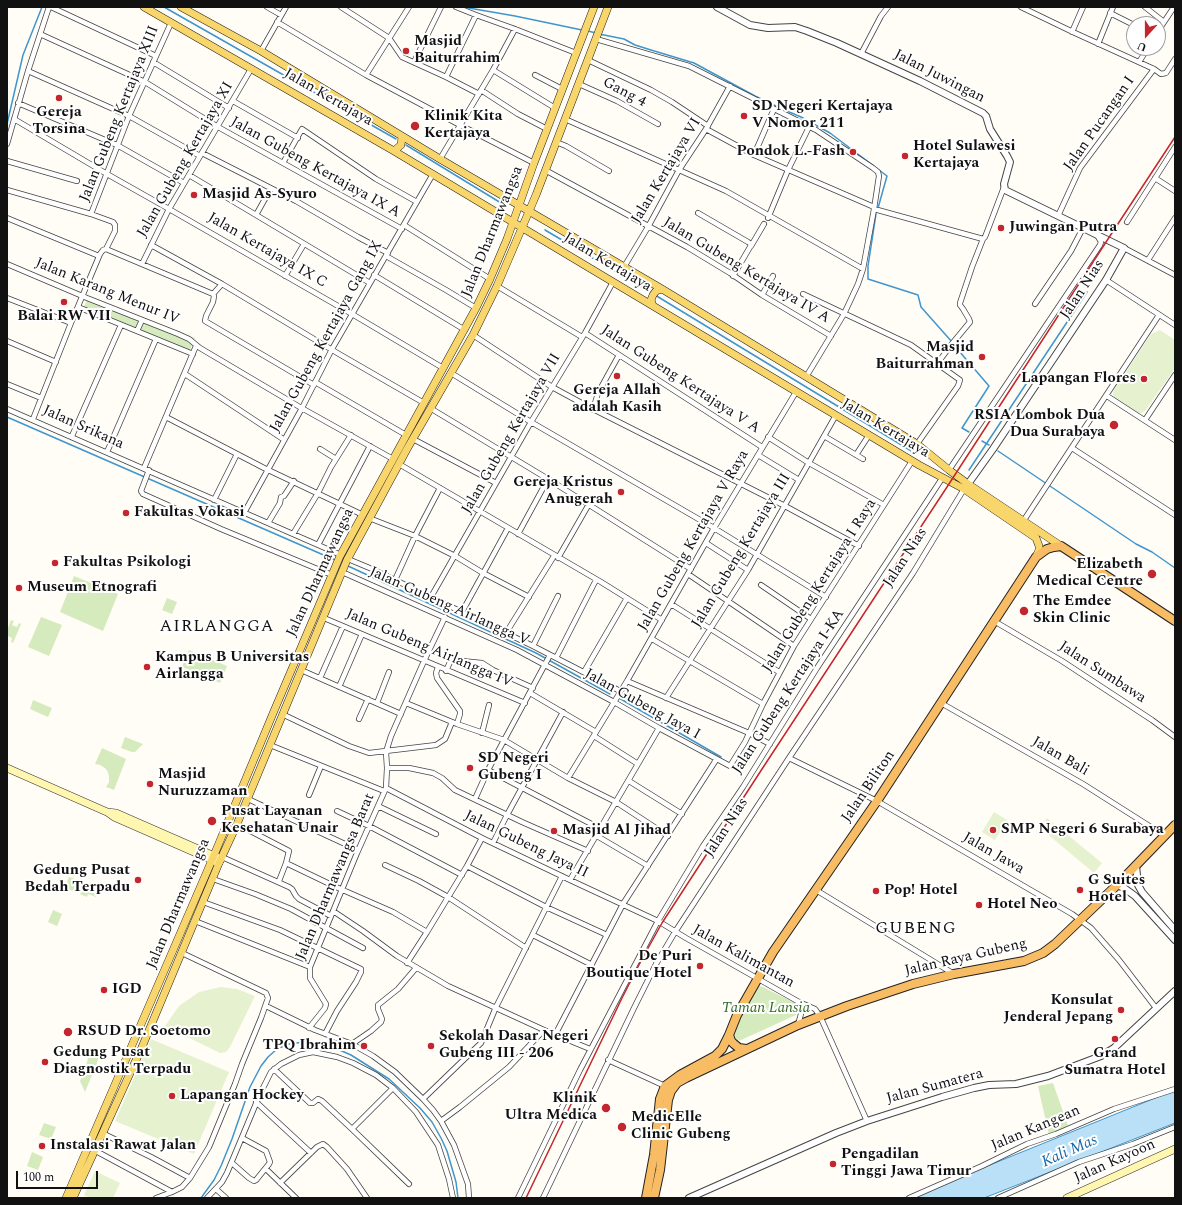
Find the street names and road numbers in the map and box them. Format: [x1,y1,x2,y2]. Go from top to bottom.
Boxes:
street label: Jalan Gubeng Kertajaya XIII [76,23,164,205]
street label: Jalan Juwingan [890,46,988,108]
street label: Jalan Kertajaya [280,65,376,131]
street label: Jalan Pucangan I [1061,73,1139,175]
street label: Gang 4 [599,74,649,112]
street label: Jalan Gubeng Kertajaya XI [134,79,238,241]
street label: Jalan Gubeng Kertajaya IX A [227,114,403,222]
street label: Jalan Kertajaya VI [628,115,706,227]
street label: Jalan Dharmawangsa [458,164,528,300]
street label: Jalan Kertajaya IX C [204,209,330,293]
street label: Jalan Gubeng Kertajaya IV A [659,214,833,328]
street label: Jalan Kertajaya [560,230,654,296]
street label: Jalan Gubeng Kertajaya Gang IX [267,238,387,436]
street label: Jalan Karang Menur IV [32,255,182,329]
street label: Jalan Nias [1057,257,1109,323]
street label: Jalan Gubeng Kertajaya V A [597,322,763,438]
street label: Jalan Gubeng Kertajaya VII [459,350,565,518]
street label: Jalan Kertajaya [838,396,932,462]
street label: Jalan Srikana [40,402,126,454]
street label: Jalan Gubeng Kertajaya V Raya [635,447,753,635]
street label: Jalan Gubeng Kertajaya III [689,470,795,632]
street label: Jalan Gubeng Kertajaya I Raya [759,496,881,676]
street label: Jalan Dharmawangsa [283,506,359,640]
street label: Jalan Nias [880,525,932,591]
street label: Jalan Gubeng Airlangga V [366,563,532,651]
street label: Jalan Gubeng Airlangga IV [343,606,515,692]
street label: Jalan Gubeng Kertajaya I-KA [729,606,849,778]
street label: Jalan Sumbawa [1055,638,1149,708]
street label: Jalan Gubeng Jaya I [581,666,703,744]
street label: Jalan Bali [1028,733,1092,781]
street label: Jalan Biliton [838,748,900,826]
street label: Jalan Dharmawangsa Barat [293,791,379,963]
street label: Jalan Nias [701,795,753,861]
street label: Jalan Gubeng Jaya II [461,807,591,883]
street label: Jalan Jawa [959,829,1027,879]
street label: Jalan Dharmawangsa [143,836,215,972]
street label: Jalan Kalimantan [689,921,797,993]
street label: Jalan Raya Gubeng [903,935,1029,981]
street label: Jalan Sumatera [885,1065,985,1109]
street label: Jalan Kangean [989,1102,1083,1156]
street label: Jalan Kayoon [1072,1136,1158,1188]

